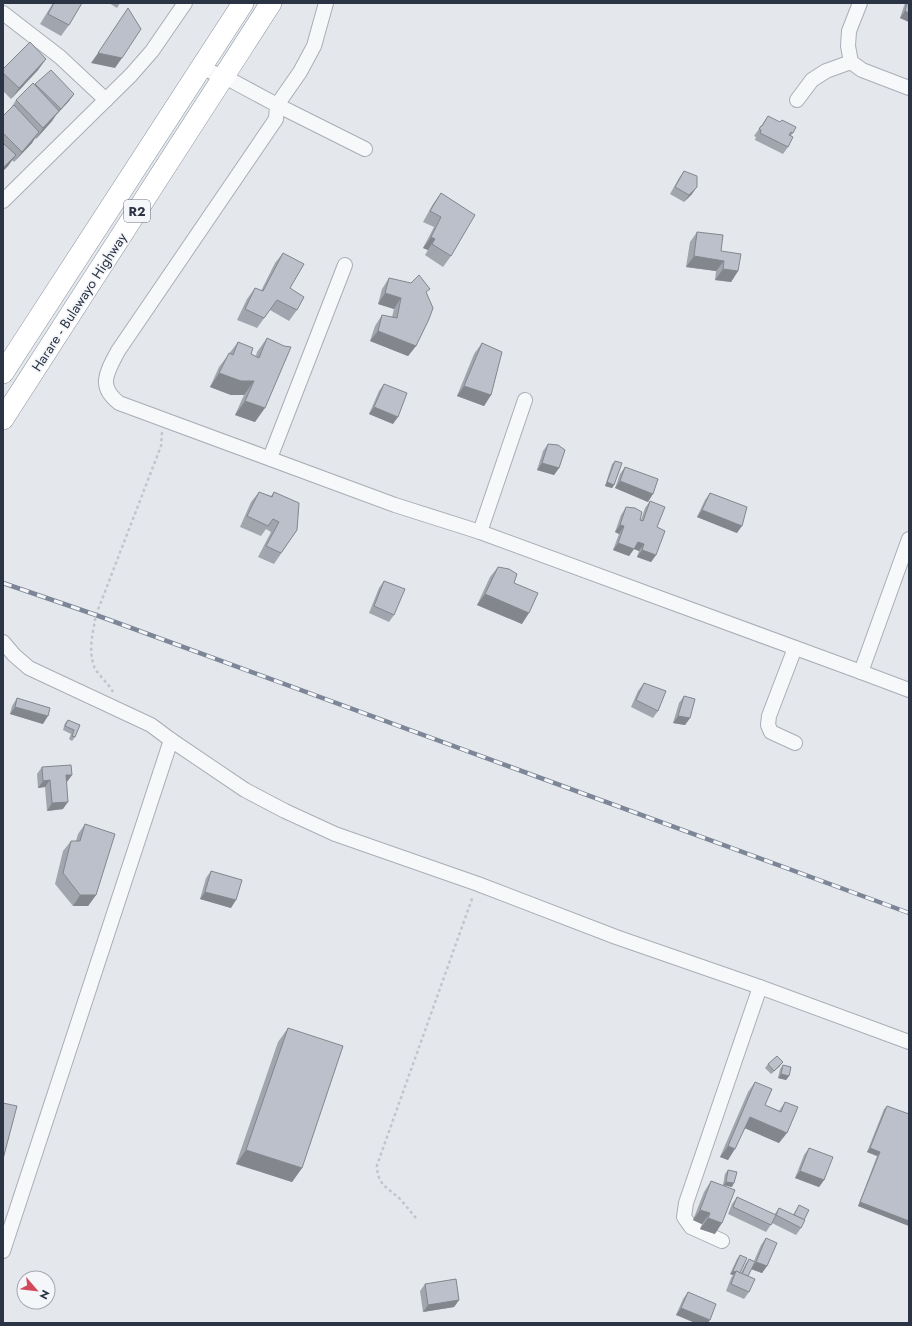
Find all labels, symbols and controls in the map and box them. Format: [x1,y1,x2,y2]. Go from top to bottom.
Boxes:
road number: R2 [124,200,150,222]
street label: Harare - Bulawayo Highway [27,228,132,375]
north arrow [16,1270,56,1310]
text: N [36,1287,54,1302]

